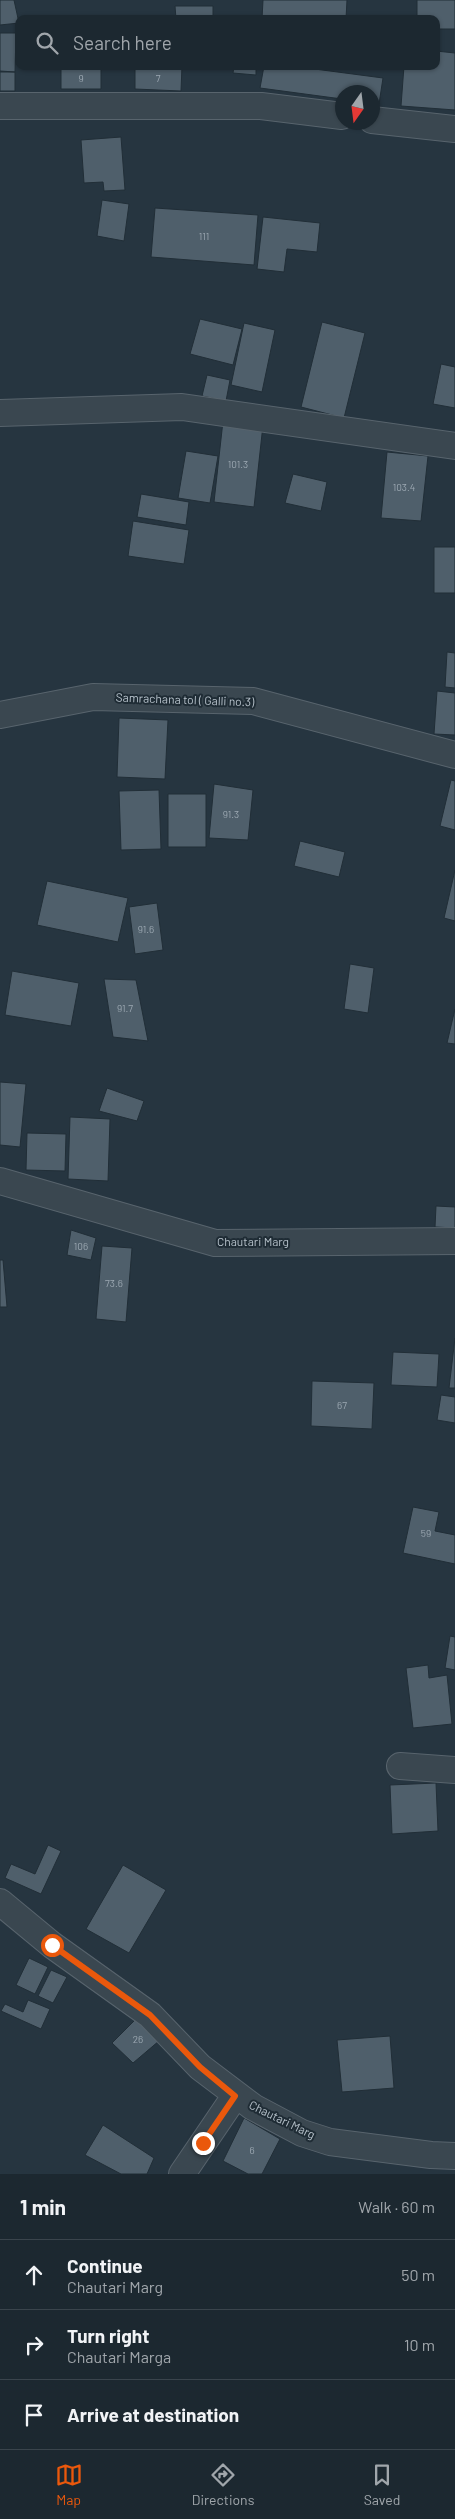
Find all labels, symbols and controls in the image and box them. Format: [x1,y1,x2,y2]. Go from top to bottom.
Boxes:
search box [15,15,440,70]
icon: search [33,29,61,57]
text: Search here [73,31,172,54]
house number: 9 [78,72,84,84]
house number: 7 [156,72,161,84]
north arrow [335,85,380,130]
house number: 111 [199,230,209,242]
house number: 101.3 [228,458,248,470]
house number: 103.4 [393,481,415,493]
street label: Samrachana tol ( Galli no.3) [116,690,255,708]
house number: 91.3 [223,808,239,820]
house number: 91.6 [138,923,154,935]
house number: 91.7 [117,1002,133,1014]
street label: Chautari Marg [217,1234,289,1248]
house number: 106 [74,1240,88,1252]
house number: 73.6 [105,1277,123,1289]
house number: 67 [337,1399,347,1411]
house number: 59 [421,1527,431,1539]
route start [41,1934,64,1957]
house number: 26 [133,2033,143,2045]
street label: Chautari Marg [247,2097,318,2141]
route end [192,2132,215,2155]
house number: 6 [249,2144,255,2156]
text: 1 min [20,2194,66,2219]
text: Walk · 60 m [358,2197,435,2216]
text: Continue [67,2254,143,2277]
icon: ahead [20,2261,48,2289]
text: 50 m [401,2265,435,2284]
text: Chautari Marg [67,2277,163,2296]
text: Turn right [67,2324,149,2347]
icon: right [20,2331,48,2359]
text: 10 m [404,2335,435,2354]
text: Chautari Marga [67,2347,171,2366]
icon: arrive [20,2401,48,2429]
text: Arrive at destination [67,2403,239,2426]
tab: Map [55,2461,83,2508]
tab: Directions [192,2461,254,2508]
tab: Saved [364,2461,400,2508]

